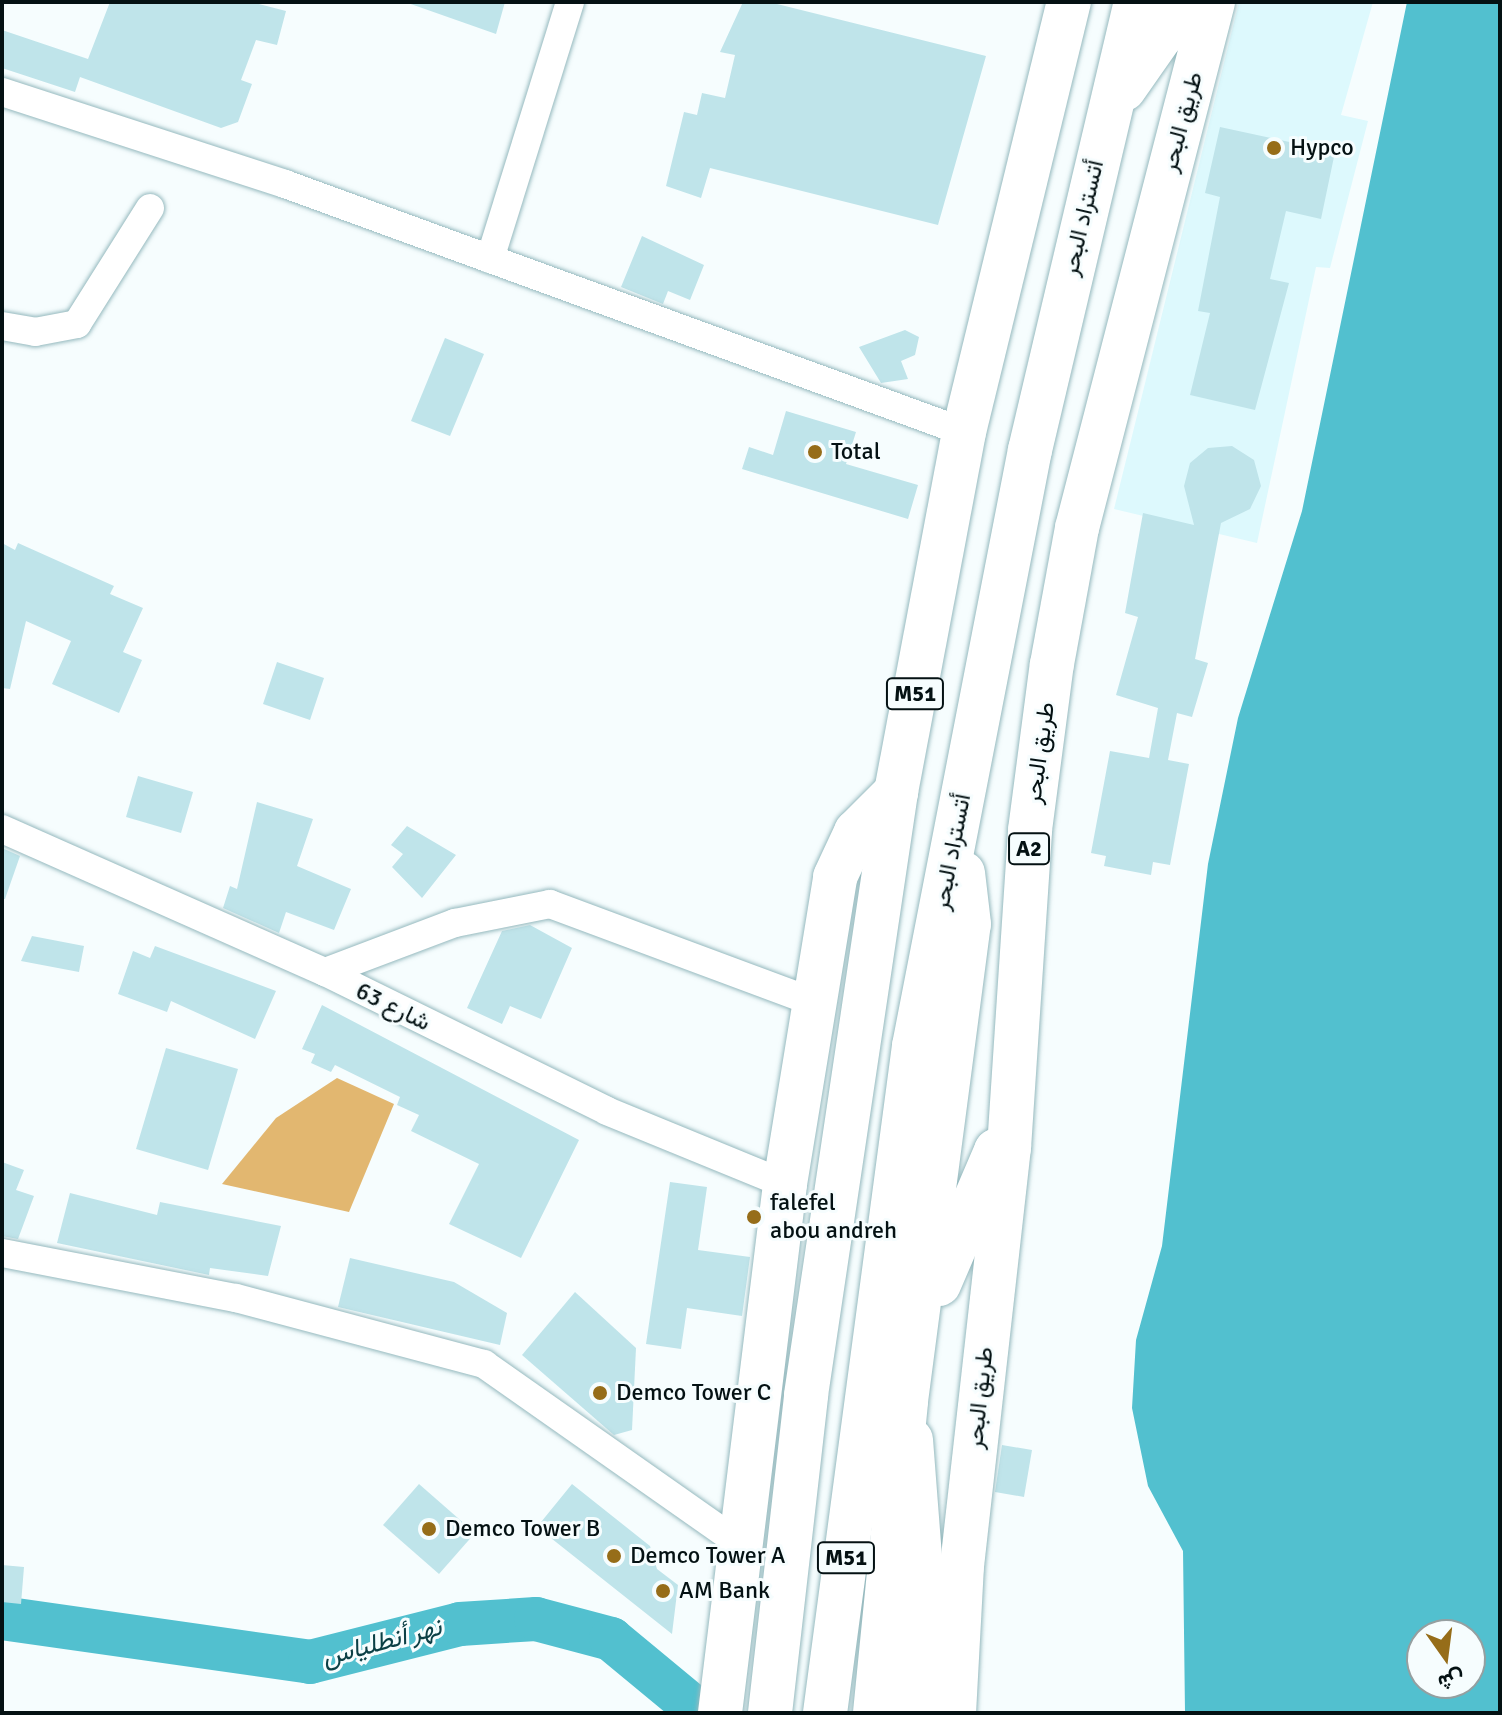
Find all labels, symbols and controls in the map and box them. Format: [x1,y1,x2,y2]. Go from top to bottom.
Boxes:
street label: طريق البحر [1155,69,1209,175]
place label: Hypco [1290,134,1354,162]
marker: Hypco [1265,139,1283,157]
street label: أتستراد البحر [1056,157,1110,279]
place label: Total [831,438,881,466]
marker: Total [806,443,824,461]
road number: M51 [885,676,945,712]
street label: طريق البحر [1019,700,1061,806]
street label: أتستراد البحر [927,791,977,913]
road number: A2 [1007,831,1051,867]
street label: شارع 63 [351,977,435,1037]
place label: falefel abou andreh [770,1189,897,1245]
marker: falefel abou andreh [745,1208,763,1226]
street label: طريق البحر [960,1345,1000,1451]
place label: Demco Tower C [616,1379,771,1407]
marker: Demco Tower C [591,1384,609,1402]
place label: Demco Tower B [445,1515,600,1543]
marker: Demco Tower B [420,1520,438,1538]
road number: M51 [816,1540,876,1576]
place label: Demco Tower A [630,1542,785,1570]
marker: Demco Tower A [605,1547,623,1565]
place label: AM Bank [679,1577,770,1605]
marker: AM Bank [654,1582,672,1600]
water label: نهر أنطلياس [319,1612,445,1674]
north arrow [1406,1619,1486,1699]
text: ش [1435,1665,1468,1697]

